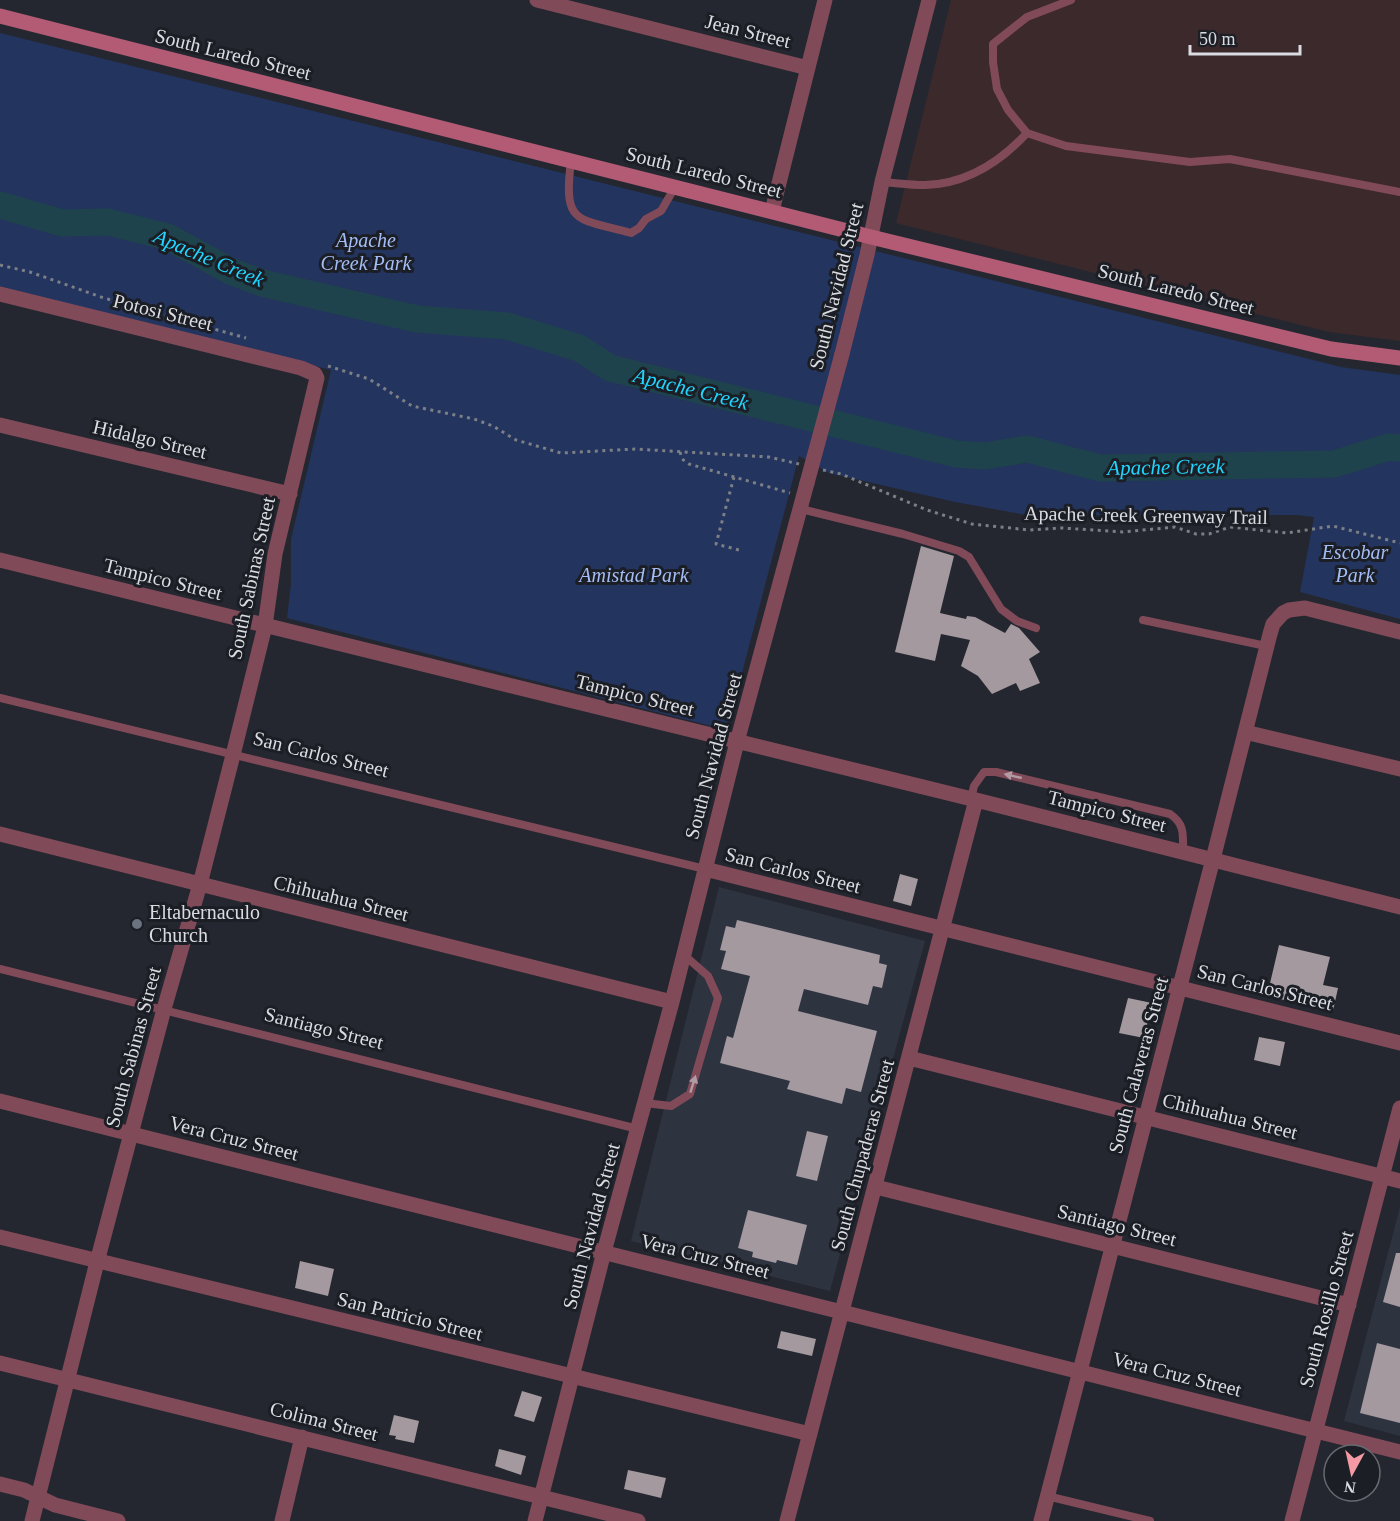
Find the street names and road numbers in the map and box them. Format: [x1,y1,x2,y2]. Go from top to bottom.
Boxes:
street label: Jean Street [703,10,793,52]
street label: South Laredo Street [153,24,314,84]
street label: South Laredo Street [624,142,785,202]
street label: South Navidad Street [805,200,867,372]
street label: South Laredo Street [1096,259,1257,319]
street label: Potosi Street [111,289,215,335]
street label: Hidalgo Street [91,415,209,464]
street label: South Sabinas Street [223,494,279,661]
street label: Apache Creek Greenway Trail [1024,502,1269,529]
street label: Tampico Street [101,554,225,605]
street label: Tampico Street [573,670,697,721]
street label: South Navidad Street [680,670,746,841]
street label: San Carlos Street [251,727,391,782]
street label: Tampico Street [1045,786,1169,837]
street label: San Carlos Street [723,843,863,898]
street label: Chihuahua Street [271,871,411,926]
street label: San Carlos Street [1195,960,1335,1015]
street label: South Sabinas Street [101,964,165,1130]
street label: South Calaveras Street [1104,974,1172,1156]
street label: Santiago Street [262,1003,386,1054]
street label: South Chupaderas Street [826,1056,899,1254]
street label: Chihuahua Street [1160,1089,1300,1144]
street label: Vera Cruz Street [167,1111,301,1165]
street label: South Navidad Street [558,1140,624,1311]
street label: Santiago Street [1055,1200,1179,1251]
street label: South Rosillo Street [1295,1228,1358,1390]
street label: Vera Cruz Street [638,1229,772,1283]
street label: San Patricio Street [335,1287,485,1345]
street label: Vera Cruz Street [1110,1347,1244,1401]
street label: Colima Street [268,1397,381,1445]

